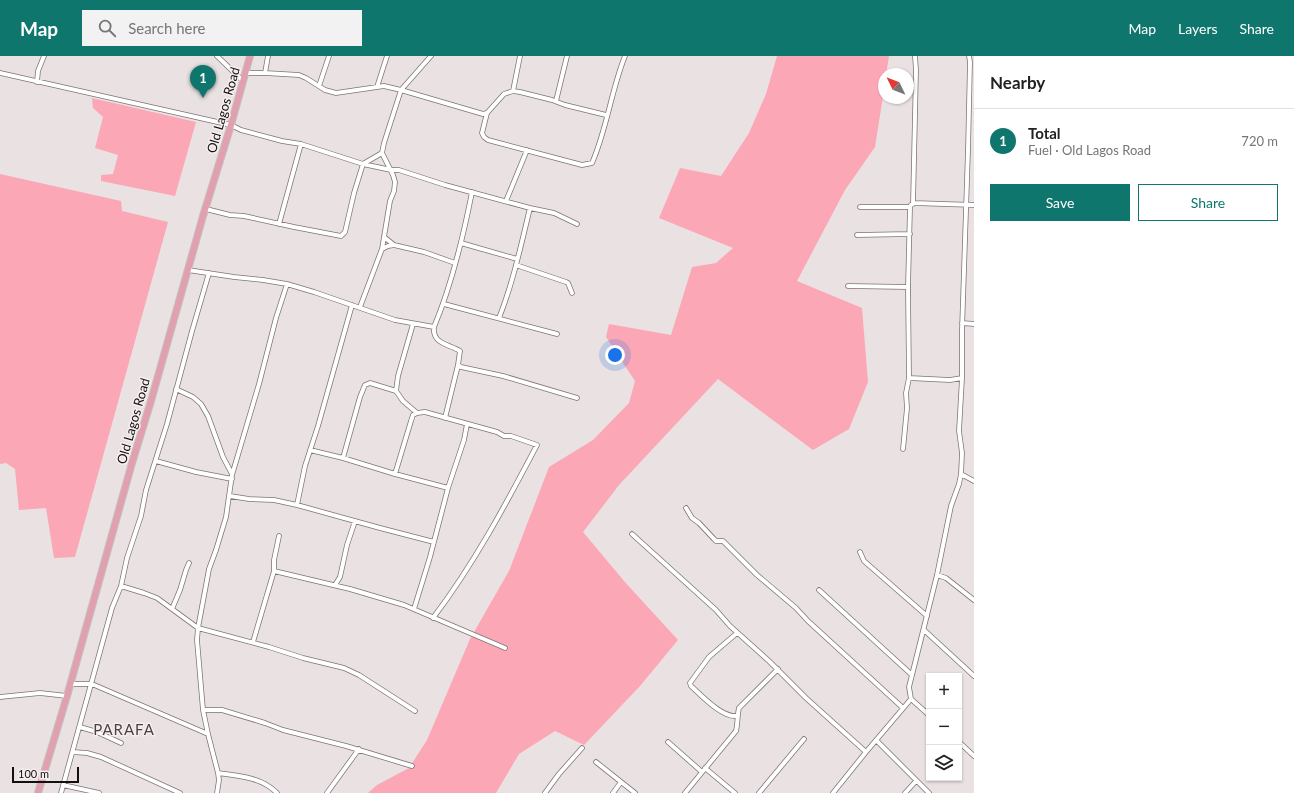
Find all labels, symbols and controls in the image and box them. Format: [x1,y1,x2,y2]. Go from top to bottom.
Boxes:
search box [82,10,362,46]
text: Map [20,17,58,40]
icon: search [96,17,118,39]
text: Search here [128,19,206,37]
text: Map [1128,20,1156,37]
text: Layers [1178,20,1218,37]
text: Share [1240,20,1274,37]
pin: 1 [190,65,216,98]
street label: Old Lagos Road [203,65,243,155]
north arrow [878,68,914,104]
text: Nearby [990,72,1045,93]
text: Total [1028,124,1061,142]
text: 1 [999,133,1007,149]
text: 720 m [1241,133,1278,149]
text: Fuel · Old Lagos Road [1028,142,1151,158]
button: Save [990,184,1130,221]
button: Share [1138,184,1278,221]
your location [605,345,625,365]
street label: Old Lagos Road [113,376,153,466]
map controls [926,673,962,781]
button: + [926,673,962,709]
button: − [926,709,962,745]
district label: PARAFA [93,720,155,738]
button: layers [926,745,962,781]
scale bar [12,765,79,784]
text: 100 m [18,767,49,780]

